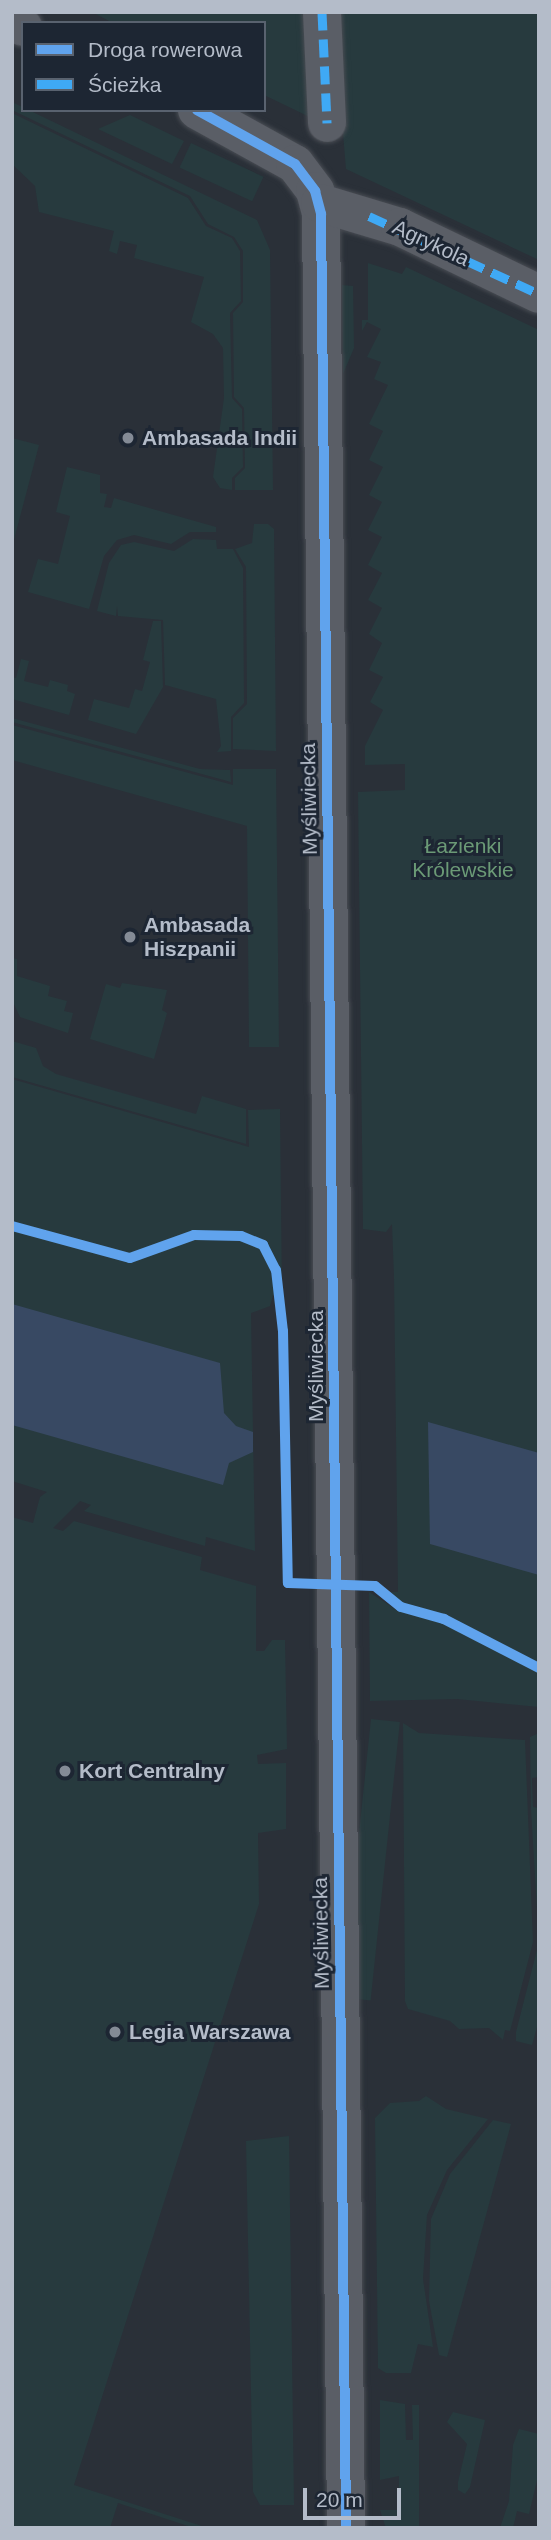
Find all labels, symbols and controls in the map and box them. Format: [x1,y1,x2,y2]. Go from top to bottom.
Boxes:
legend [21,21,266,112]
text: Droga rowerowa [88,38,242,61]
text: Ścieżka [88,73,162,96]
street label: Agrykola [389,214,473,272]
place label: Ambasada Indii [142,425,297,451]
marker: Ambasada Indii [120,430,136,446]
street label: Myśliwiecka [295,743,323,855]
park label: Łazienki Królewskie [412,833,514,883]
place label: Ambasada Hiszpanii [144,912,250,962]
marker: Ambasada Hiszpanii [122,929,138,945]
street label: Myśliwiecka [303,1310,329,1422]
place label: Kort Centralny [79,1758,225,1784]
marker: Kort Centralny [57,1763,73,1779]
street label: Myśliwiecka [307,1877,335,1989]
place label: Legia Warszawa [129,2019,290,2045]
marker: Legia Warszawa [107,2024,123,2040]
scale bar [306,2474,404,2518]
text: 20 m [316,2488,363,2511]

